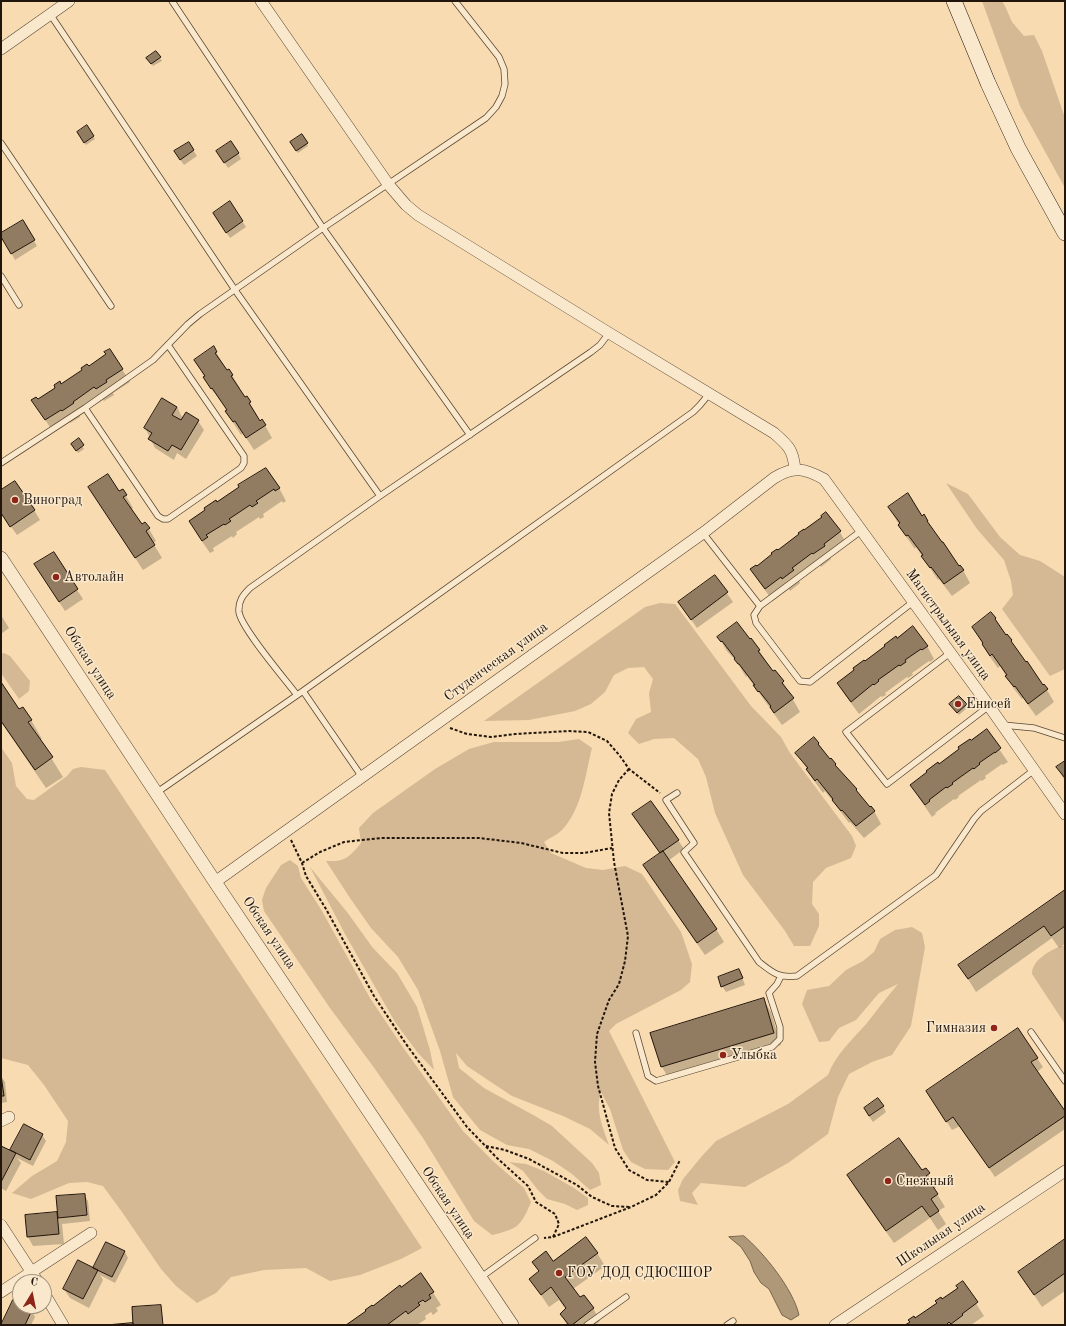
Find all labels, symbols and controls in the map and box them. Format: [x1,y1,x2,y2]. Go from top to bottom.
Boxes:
place label: Виноград [23,492,82,508]
marker: Виноград [10,495,20,505]
street label: Магистральная улица [902,566,994,684]
place label: Автолайн [64,569,124,585]
marker: Автолайн [51,572,61,582]
street label: Студенческая улица [441,619,551,705]
street label: Обская улица [60,623,120,703]
place label: Енисей [966,696,1011,712]
marker: Енисей [953,699,963,709]
street label: Обская улица [239,894,299,972]
place label: Гимназия [926,1020,986,1036]
marker: Гимназия [989,1023,999,1033]
place label: Улыбка [731,1047,777,1063]
marker: Улыбка [718,1050,728,1060]
street label: Обская улица [418,1164,478,1242]
place label: Снежный [896,1173,954,1189]
marker: Снежный [883,1176,893,1186]
street label: Школьная улица [893,1199,989,1271]
place label: ГОУ ДОД СДЮСШОР [567,1265,712,1281]
marker: ГОУ ДОД СДЮСШОР [554,1268,564,1278]
north arrow [12,1274,52,1314]
text: С [29,1277,39,1289]

